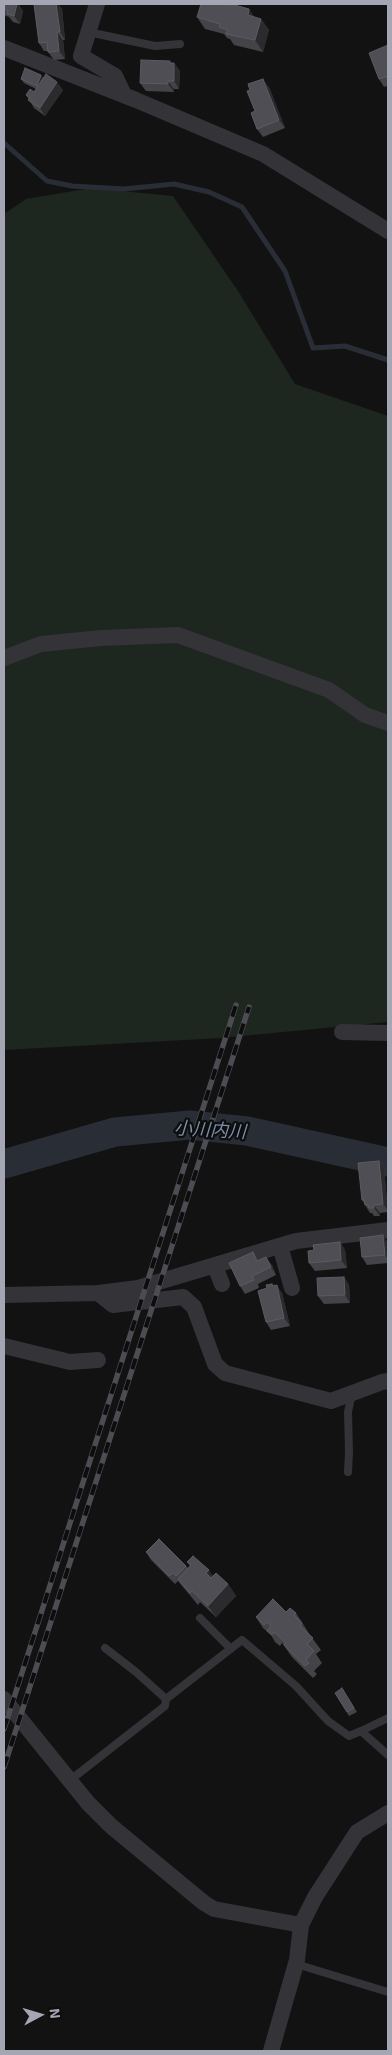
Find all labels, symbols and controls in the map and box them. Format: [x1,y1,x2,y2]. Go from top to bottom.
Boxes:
water label: 小川内川 [173,1117,247,1143]
north arrow [15,1990,65,2040]
text: N [46,2007,64,2019]

